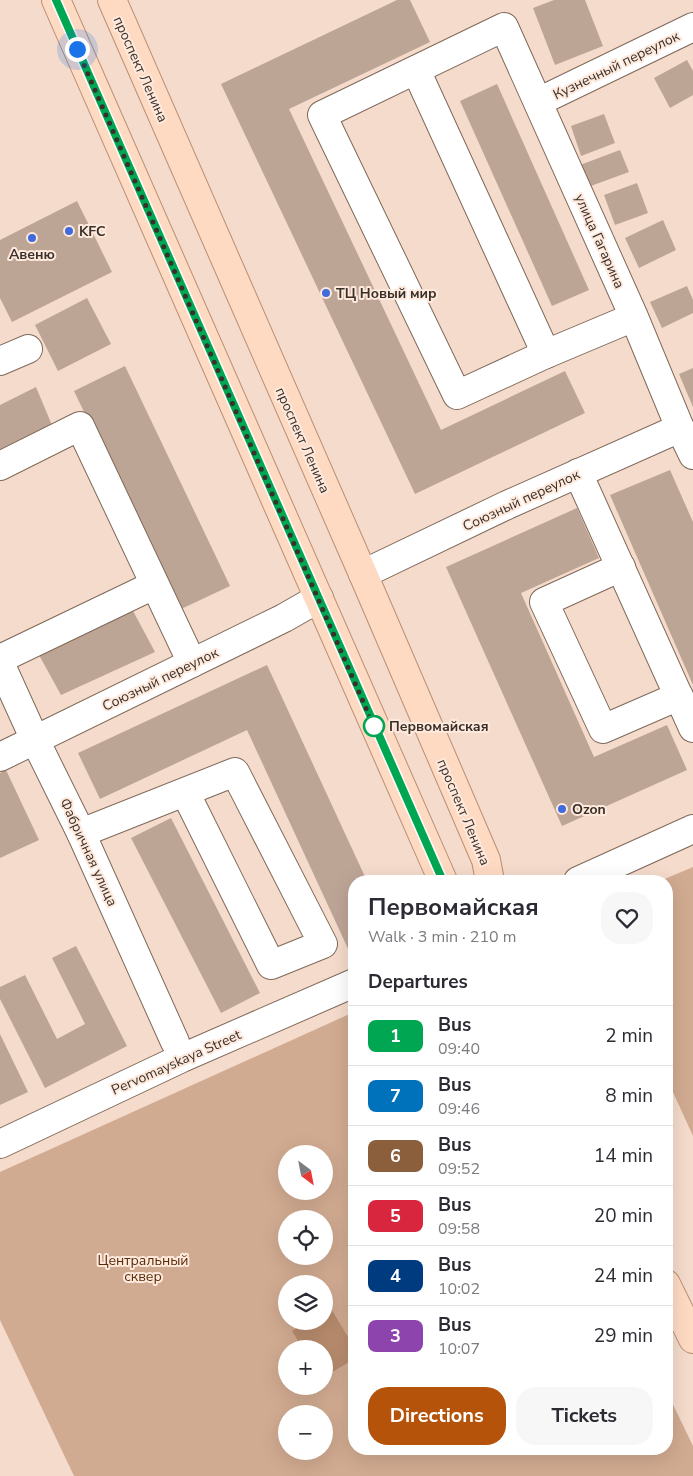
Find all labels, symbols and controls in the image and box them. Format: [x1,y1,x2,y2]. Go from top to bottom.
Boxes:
street label: проспект Ленина [109,13,172,125]
street label: Кузнечный переулок [550,26,683,104]
your location [65,37,90,62]
street label: улица Гагарина [570,191,629,292]
place label: KFC [79,222,106,241]
marker: KFC [63,225,75,237]
marker: Авеню [26,232,38,244]
place label: Авеню [9,245,55,264]
place label: ТЦ Новый мир [336,284,437,303]
marker: ТЦ Новый мир [320,287,332,299]
street label: проспект Ленина [271,384,334,496]
street label: Союзный переулок [460,465,583,536]
street label: Союзный переулок [99,643,222,716]
marker: Первомайская [363,715,385,737]
place label: Первомайская [389,717,489,736]
street label: проспект Ленина [433,756,495,868]
street label: Фабричная улица [55,795,122,909]
place label: Ozon [572,800,606,819]
marker: Ozon [556,803,568,815]
text: Первомайская [368,891,539,923]
button: heart [601,892,653,944]
text: Walk · 3 min · 210 m [368,926,516,948]
text: Departures [368,969,468,995]
text: Bus [438,1012,471,1038]
text: 2 min [605,1023,653,1049]
text: 1 [390,1024,401,1048]
street label: Pervomayskaya Street [108,1025,244,1100]
text: 09:40 [438,1038,480,1060]
text: Bus [438,1072,471,1098]
text: 8 min [605,1083,653,1109]
text: 7 [390,1084,401,1108]
text: 09:46 [438,1098,480,1120]
text: Bus [438,1132,471,1158]
text: 14 min [594,1143,653,1169]
text: 6 [390,1144,401,1168]
north arrow [278,1145,332,1200]
map controls [278,1145,333,1460]
text: 09:52 [438,1158,480,1180]
text: Bus [438,1192,471,1218]
text: 20 min [594,1203,653,1229]
text: 5 [390,1204,401,1228]
button: locate [278,1210,333,1265]
text: 09:58 [438,1218,480,1240]
park label: Центральный сквер [97,1251,189,1286]
text: Bus [438,1252,471,1278]
text: 24 min [594,1263,653,1289]
text: 4 [390,1264,401,1288]
button: layers [278,1275,333,1330]
text: 10:02 [438,1278,480,1300]
text: Bus [438,1312,471,1338]
text: 29 min [594,1323,653,1349]
text: 3 [390,1324,401,1348]
text: 10:07 [438,1338,480,1360]
button: + [278,1340,333,1395]
button: Directions [368,1387,506,1445]
button: Tickets [516,1387,653,1445]
button: − [278,1405,333,1460]

